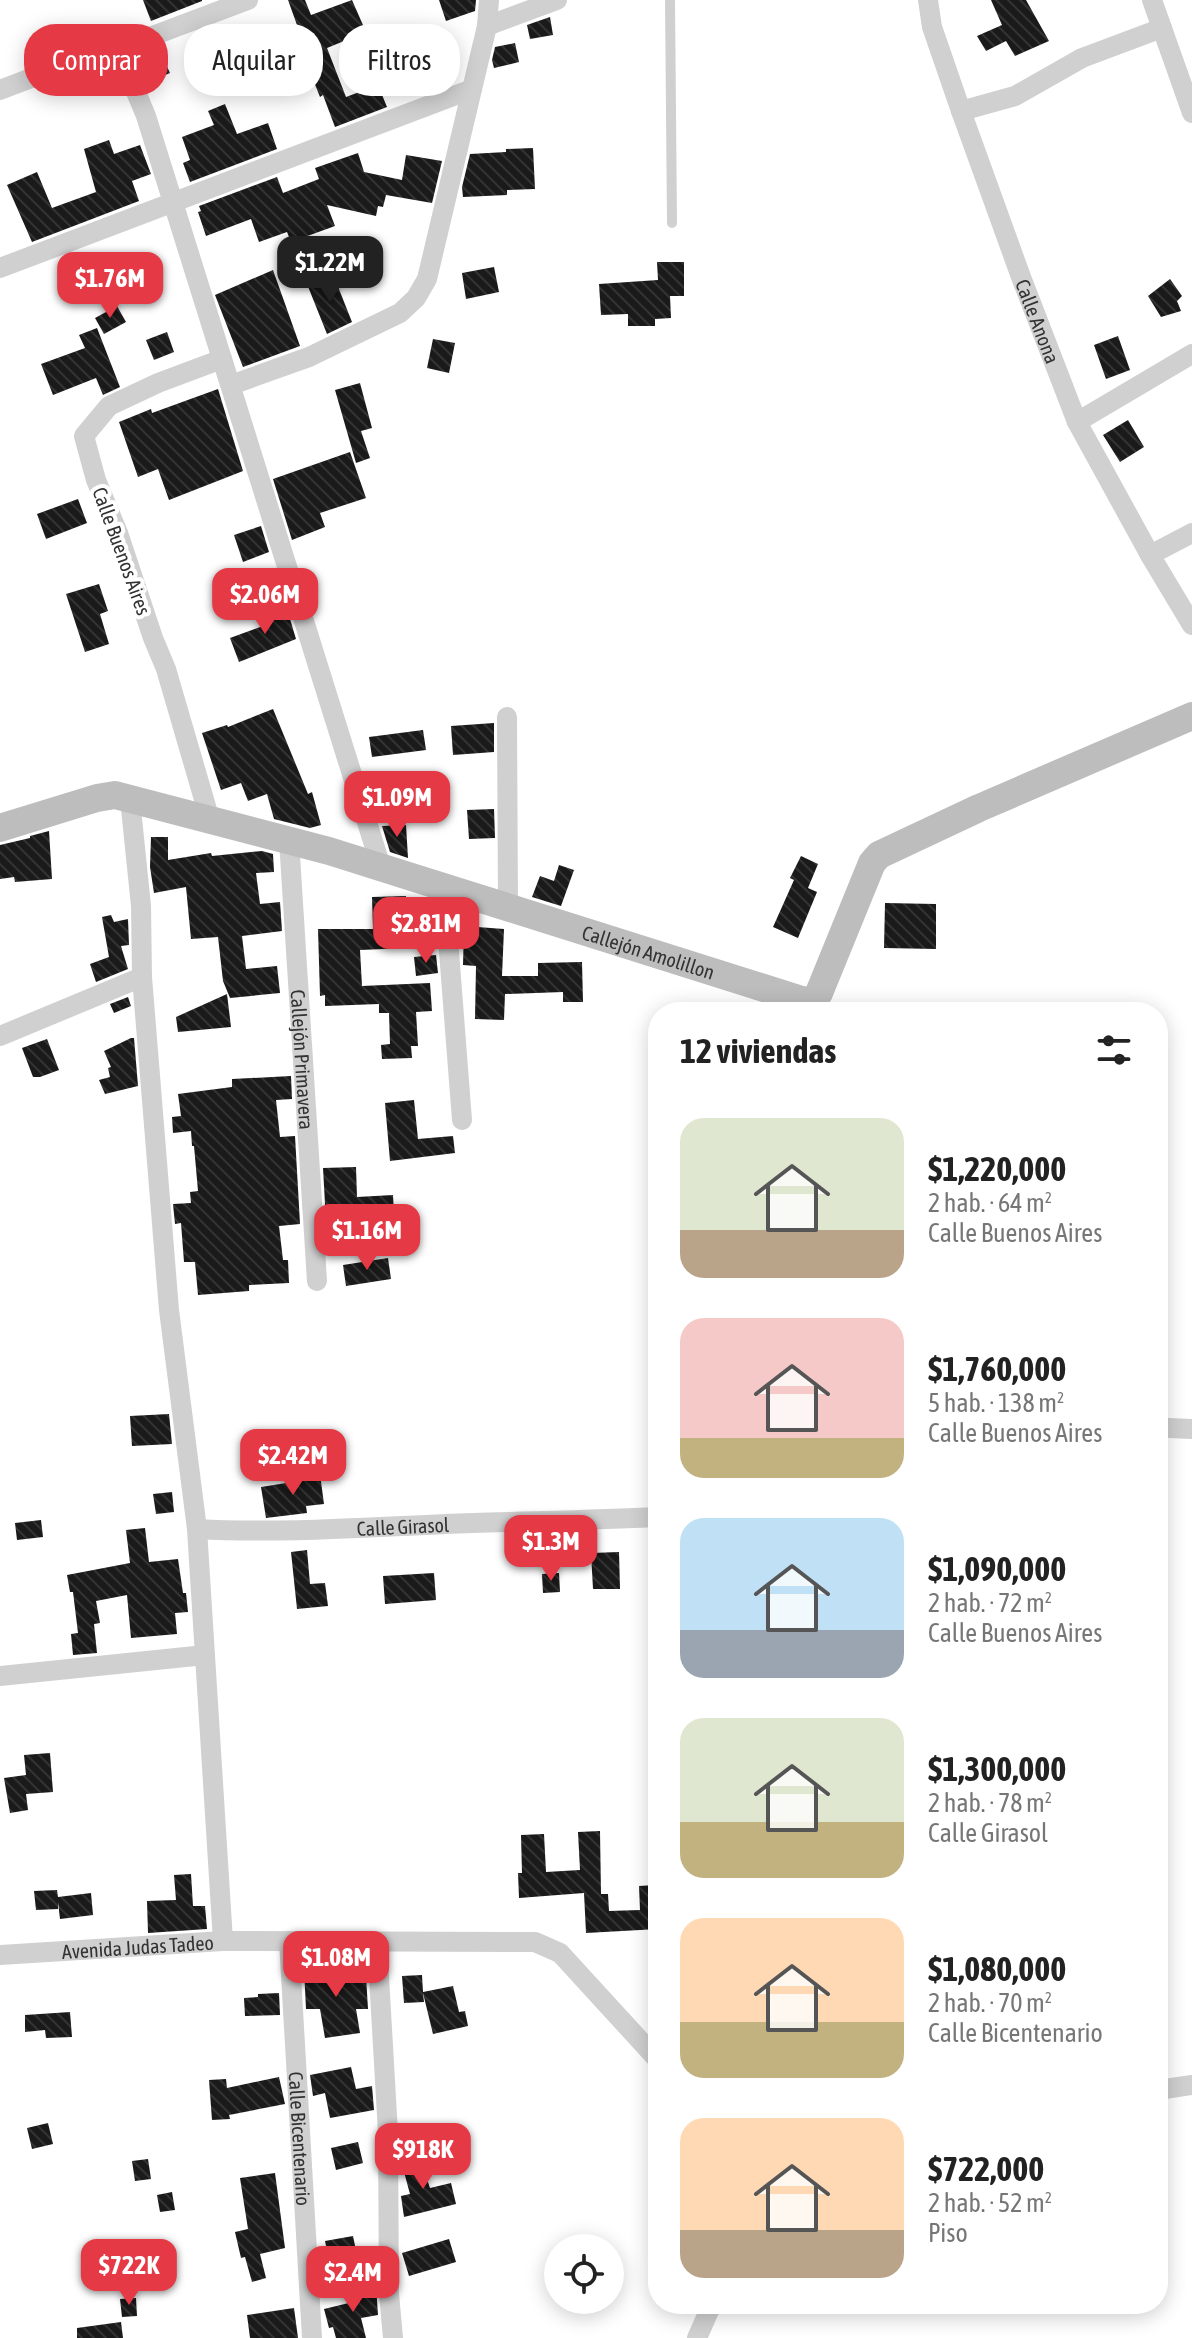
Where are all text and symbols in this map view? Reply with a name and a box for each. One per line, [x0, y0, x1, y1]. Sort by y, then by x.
chip: Comprar [24, 24, 168, 96]
chip: Alquilar [184, 24, 323, 96]
chip: Filtros [339, 24, 460, 96]
pin: $1.22M [265, 236, 395, 304]
text: $1.22M [295, 247, 365, 277]
pin: $1.76M [45, 252, 175, 320]
text: $1.76M [75, 263, 145, 293]
street label: Calle Anona [1011, 276, 1065, 367]
street label: Calle Buenos Aires [88, 484, 156, 618]
pin: $2.06M [200, 568, 330, 636]
text: $2.06M [230, 579, 300, 609]
pin: $1.09M [332, 771, 462, 839]
text: $1.09M [362, 782, 432, 812]
pin: $2.81M [361, 897, 491, 965]
text: $2.81M [391, 908, 461, 938]
street label: Callejón Amolillon [580, 920, 717, 983]
street label: Callejón Primavera [287, 989, 319, 1130]
icon: filters [1092, 1028, 1136, 1072]
text: 12 viviendas [680, 1031, 836, 1070]
text: $1,220,000 [928, 1149, 1066, 1188]
icon: home [744, 1150, 840, 1246]
text: 2 hab. · 64 m² [928, 1188, 1052, 1218]
pin: $1.16M [302, 1204, 432, 1272]
text: $1.16M [332, 1215, 402, 1245]
text: Calle Buenos Aires [928, 1218, 1102, 1248]
text: $1,760,000 [928, 1349, 1066, 1388]
icon: home [744, 1350, 840, 1446]
text: 5 hab. · 138 m² [928, 1388, 1064, 1418]
text: Calle Buenos Aires [928, 1418, 1102, 1448]
pin: $2.42M [228, 1429, 358, 1497]
text: $2.42M [258, 1440, 328, 1470]
street label: Calle Girasol [356, 1512, 450, 1540]
pin: $1.3M [495, 1515, 607, 1583]
text: $1.3M [522, 1526, 580, 1556]
text: $1,090,000 [928, 1549, 1066, 1588]
icon: home [744, 1550, 840, 1646]
text: 2 hab. · 72 m² [928, 1588, 1052, 1618]
text: Calle Buenos Aires [928, 1618, 1102, 1648]
text: $1,300,000 [928, 1749, 1066, 1788]
icon: home [744, 1750, 840, 1846]
text: 2 hab. · 78 m² [928, 1788, 1052, 1818]
text: Calle Girasol [928, 1818, 1048, 1848]
street label: Avenida Judas Tadeo [61, 1930, 214, 1963]
pin: $1.08M [271, 1931, 401, 1999]
text: $1.08M [301, 1942, 371, 1972]
text: $1,080,000 [928, 1949, 1066, 1988]
icon: home [744, 1950, 840, 2046]
text: 2 hab. · 70 m² [928, 1988, 1052, 2018]
text: Calle Bicentenario [928, 2018, 1103, 2048]
street label: Calle Bicentenario [285, 2071, 316, 2206]
pin: $918K [367, 2123, 479, 2191]
text: $918K [393, 2134, 453, 2164]
text: $722,000 [928, 2149, 1044, 2188]
icon: home [744, 2150, 840, 2246]
text: 2 hab. · 52 m² [928, 2188, 1052, 2218]
text: Piso [928, 2218, 968, 2248]
map controls [544, 2234, 624, 2314]
button: locate [544, 2234, 624, 2314]
pin: $722K [73, 2239, 185, 2307]
pin: $2.4M [297, 2246, 409, 2314]
text: $722K [99, 2250, 159, 2280]
text: $2.4M [324, 2257, 382, 2287]

